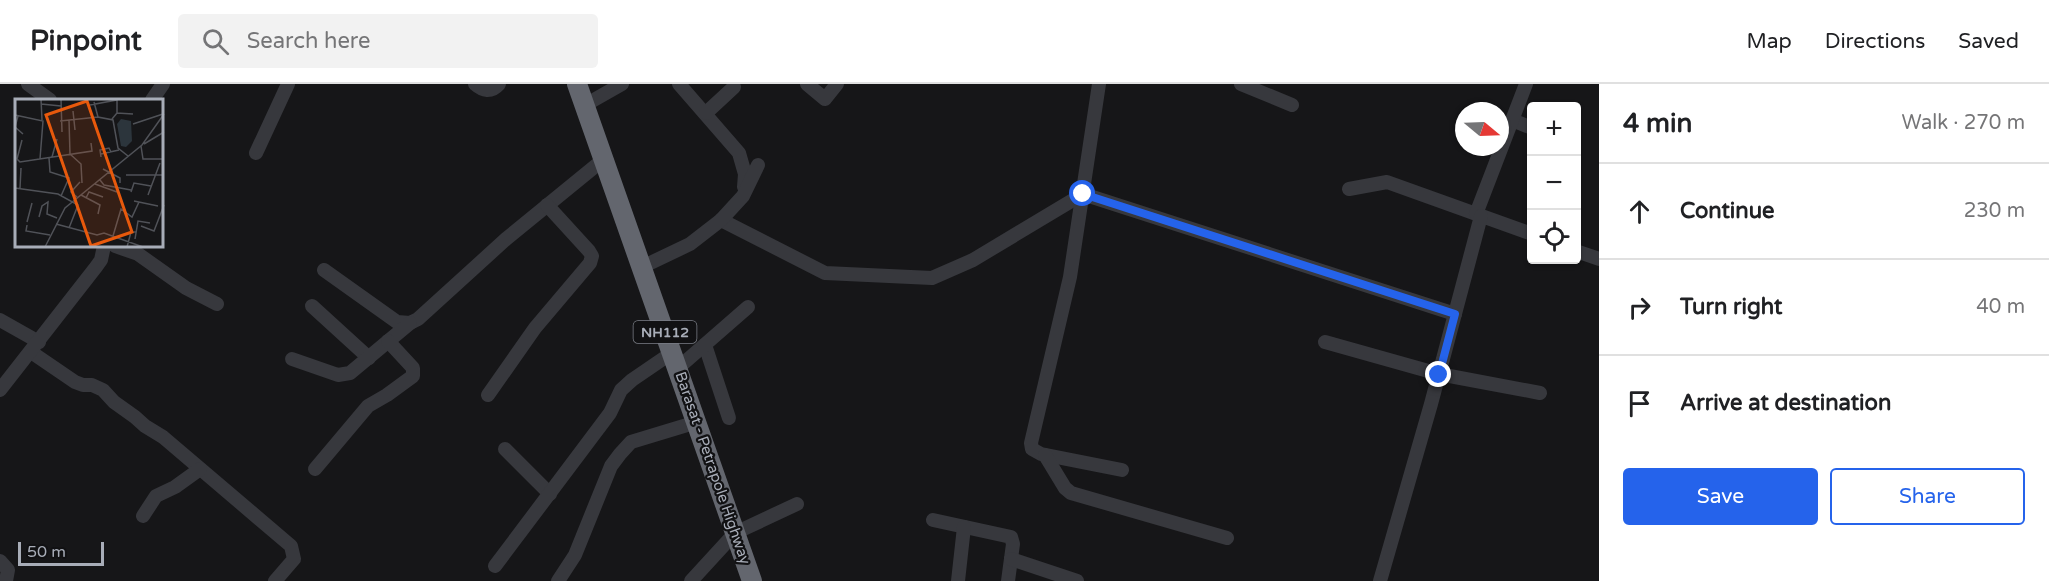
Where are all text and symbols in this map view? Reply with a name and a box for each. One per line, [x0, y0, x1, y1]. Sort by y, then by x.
search box [178, 14, 598, 68]
text: Pinpoint [30, 24, 142, 58]
icon: search [199, 25, 232, 58]
text: Search here [247, 28, 370, 54]
text: Map [1746, 29, 1792, 54]
text: Directions [1825, 29, 1925, 54]
text: Saved [1958, 29, 2019, 54]
inset map [15, 99, 164, 248]
north arrow [1455, 102, 1509, 156]
map controls [1527, 102, 1581, 264]
button: + [1527, 102, 1581, 156]
text: 4 min [1623, 108, 1692, 139]
text: Walk · 270 m [1902, 111, 2025, 135]
button: − [1527, 156, 1581, 210]
route start [1069, 180, 1095, 206]
icon: ahead [1623, 195, 1656, 228]
text: Continue [1680, 198, 1775, 224]
text: 230 m [1964, 199, 2025, 223]
button: locate [1527, 210, 1581, 264]
icon: right [1623, 291, 1656, 324]
text: Turn right [1680, 294, 1782, 320]
text: 40 m [1976, 295, 2025, 319]
road number: NH112 [634, 321, 696, 343]
route end [1425, 361, 1451, 387]
street label: Barasat - Petrapole Highway [672, 369, 754, 567]
icon: arrive [1623, 387, 1656, 420]
text: Arrive at destination [1680, 390, 1891, 416]
button: Save [1623, 468, 1818, 525]
button: Share [1830, 468, 2025, 525]
scale bar [18, 539, 104, 566]
text: 50 m [27, 542, 66, 562]

